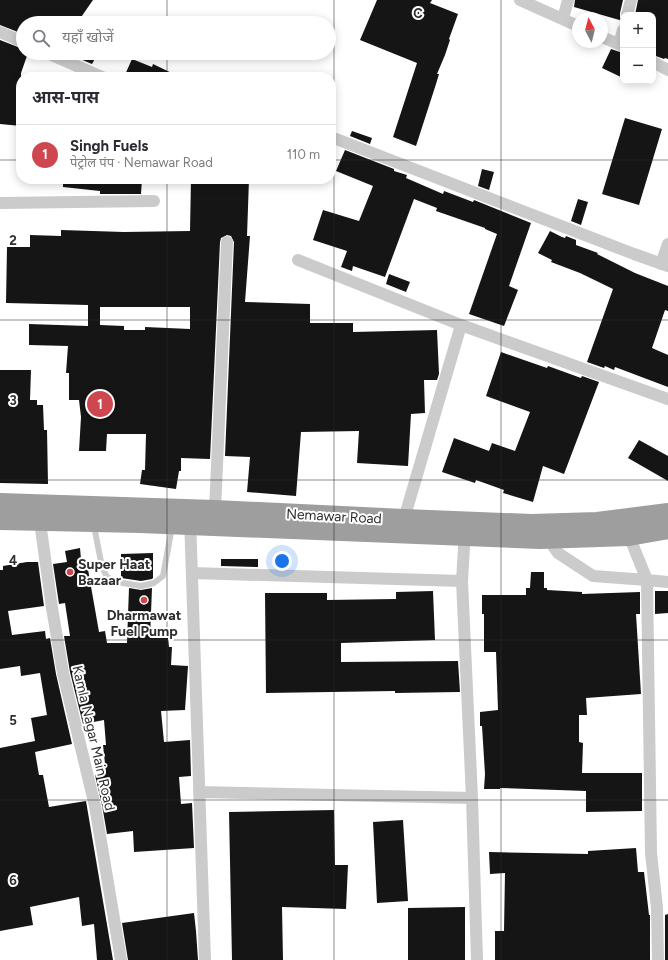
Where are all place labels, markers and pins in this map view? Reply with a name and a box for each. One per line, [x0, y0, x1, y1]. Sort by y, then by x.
pin: 1 [87, 389, 113, 419]
place label: Super Haat Bazaar [78, 556, 151, 589]
marker: Super Haat Bazaar [65, 567, 75, 577]
marker: Dharmawat Fuel Pump [139, 595, 149, 605]
place label: Dharmawat Fuel Pump [107, 607, 182, 640]

